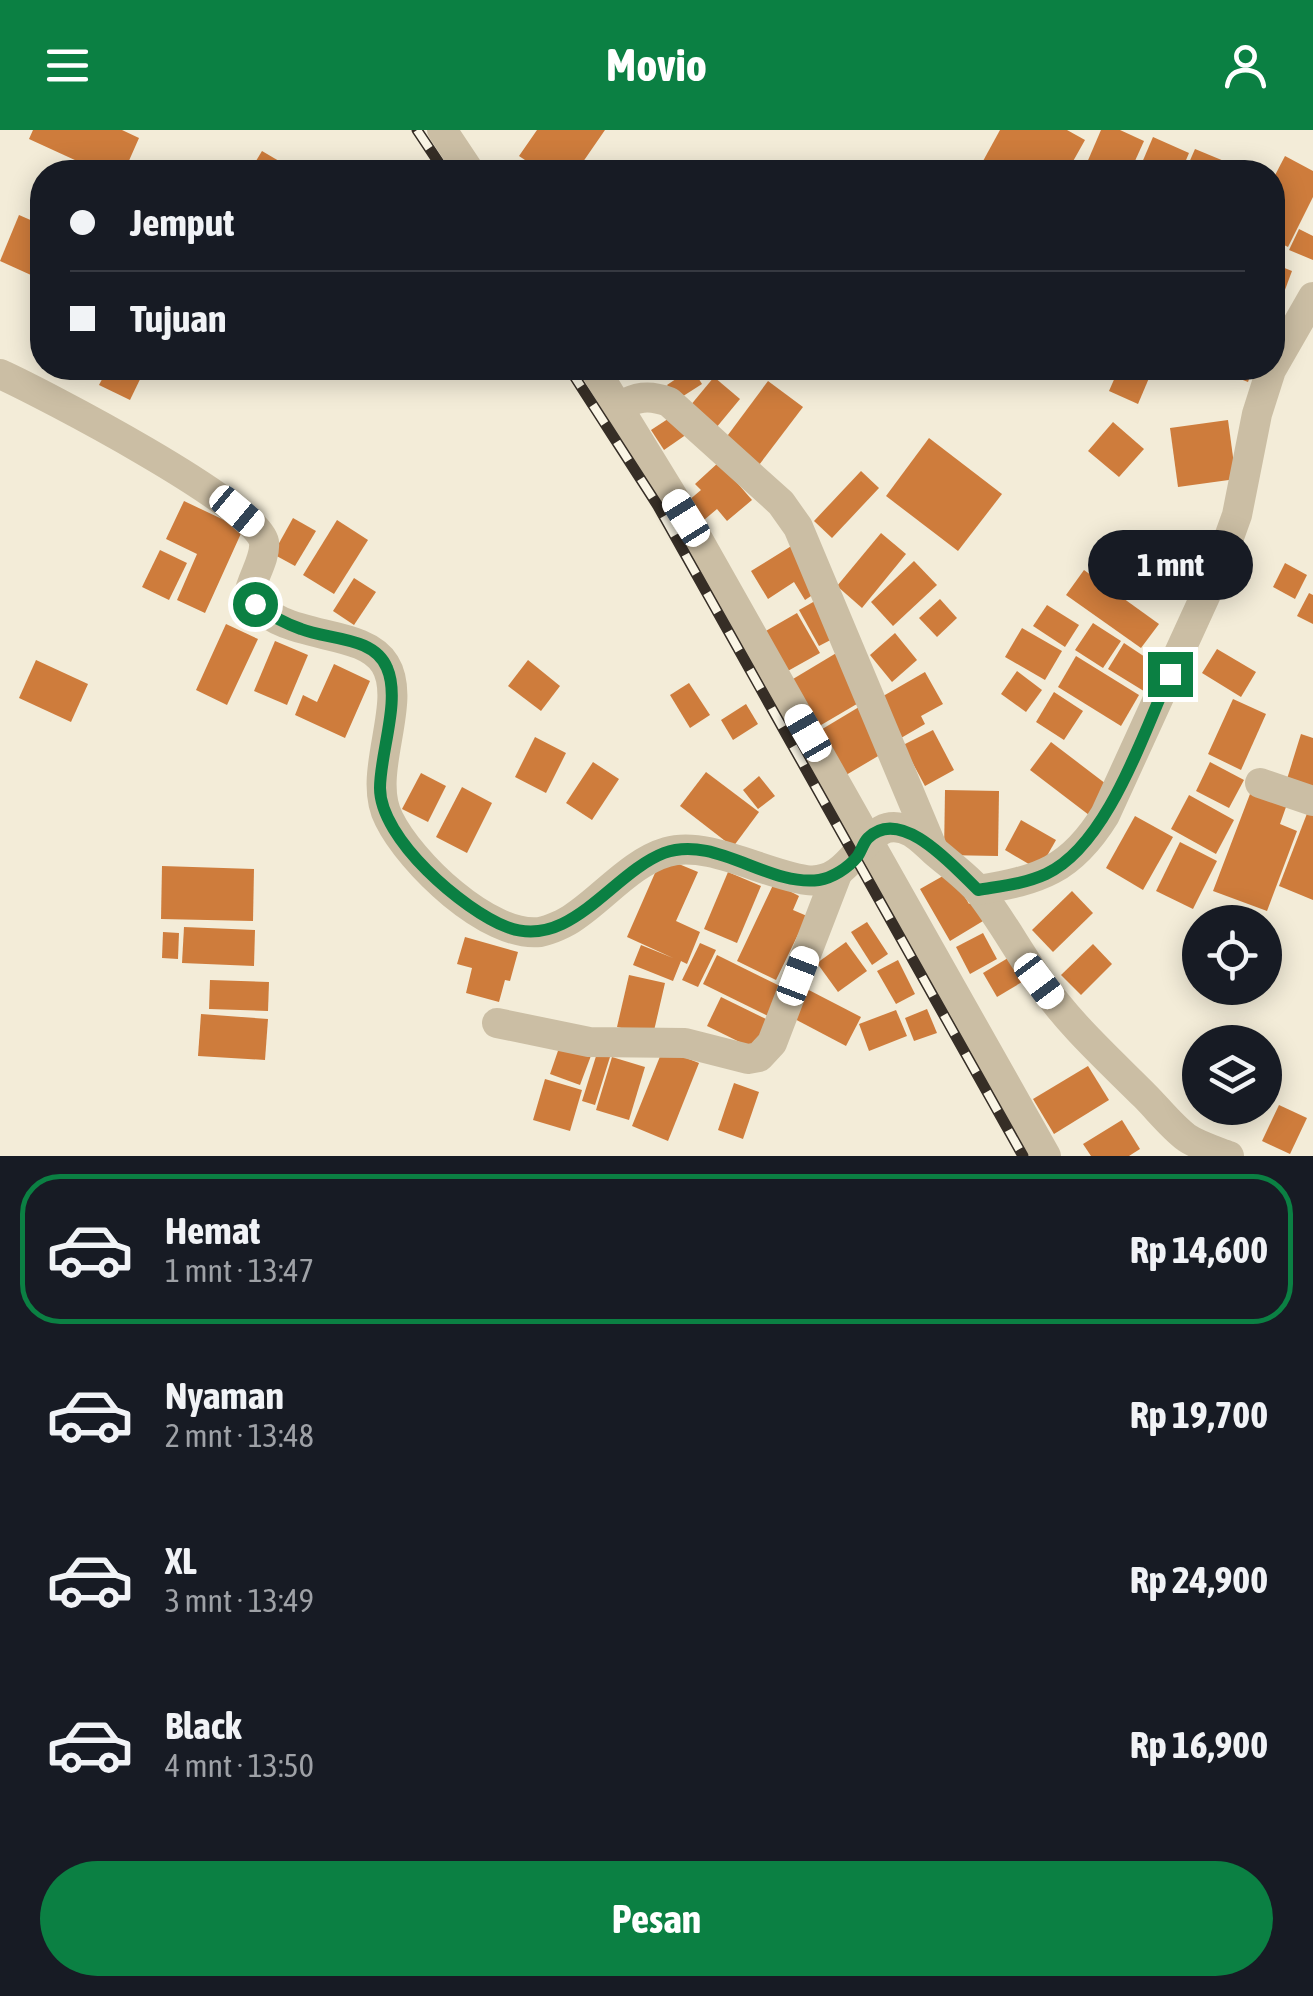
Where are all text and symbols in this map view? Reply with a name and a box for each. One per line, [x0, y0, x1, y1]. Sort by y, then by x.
icon: menu [40, 38, 95, 93]
icon: person [1218, 38, 1273, 93]
text: Movio [606, 39, 707, 91]
text: Jemput [130, 201, 234, 244]
text: Tujuan [130, 297, 226, 340]
car [204, 480, 270, 542]
car [657, 485, 715, 551]
callout: 1 mnt [1088, 529, 1252, 599]
text: 1 mnt [1137, 546, 1204, 583]
route start [233, 582, 278, 627]
route end [1148, 652, 1193, 697]
car [780, 700, 836, 766]
map controls [1182, 905, 1282, 1125]
button: locate [1182, 905, 1282, 1005]
car [773, 943, 823, 1009]
car [1009, 948, 1069, 1014]
button: layers [1182, 1025, 1282, 1125]
icon: car [45, 1204, 135, 1294]
text: Hemat [165, 1209, 260, 1252]
text: Rp 14,600 [1130, 1228, 1268, 1271]
text: 1 mnt · 13:47 [165, 1252, 314, 1289]
icon: car [45, 1369, 135, 1459]
text: Nyaman [165, 1374, 284, 1417]
text: Rp 19,700 [1130, 1393, 1268, 1436]
text: 2 mnt · 13:48 [165, 1417, 314, 1454]
icon: car [45, 1534, 135, 1624]
text: XL [165, 1539, 197, 1582]
text: Rp 24,900 [1130, 1558, 1268, 1601]
text: 3 mnt · 13:49 [165, 1582, 314, 1619]
icon: car [45, 1699, 135, 1789]
text: Black [165, 1704, 242, 1747]
text: Rp 16,900 [1130, 1723, 1268, 1766]
text: 4 mnt · 13:50 [165, 1747, 314, 1784]
button: Pesan [40, 1861, 1273, 1976]

